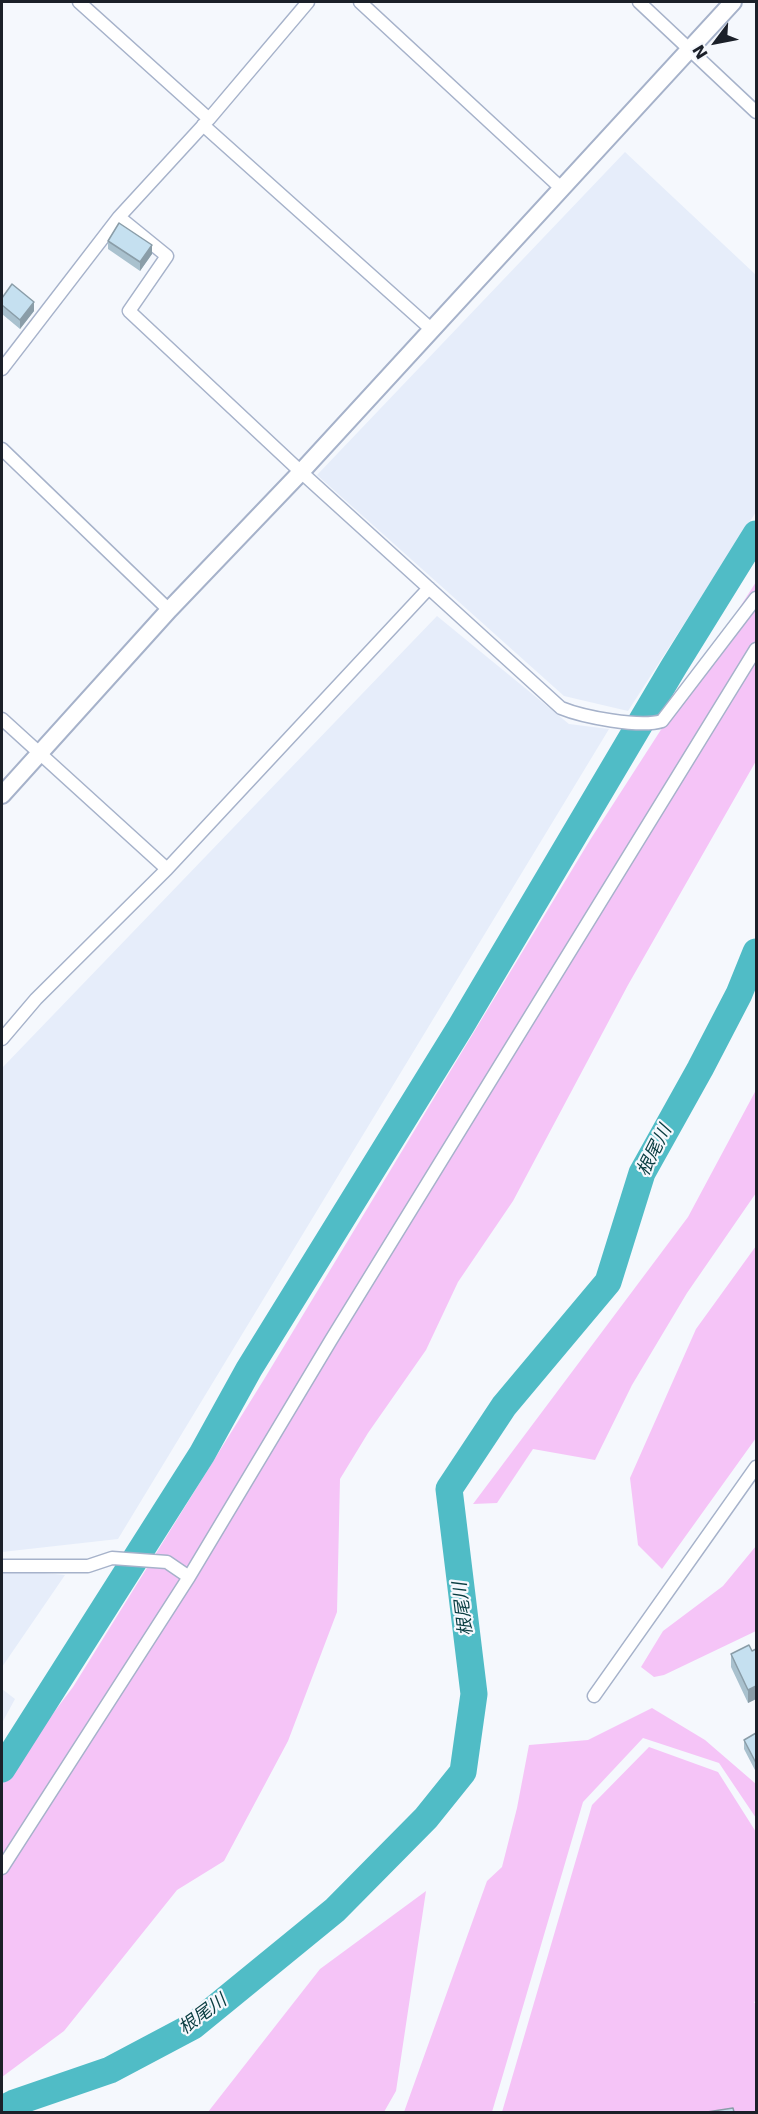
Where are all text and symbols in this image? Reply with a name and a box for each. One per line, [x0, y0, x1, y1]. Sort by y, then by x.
north arrow [686, 12, 746, 72]
text: N [689, 41, 712, 63]
water label: 根尾川 [633, 1122, 677, 1180]
water label: 根尾川 [450, 1581, 478, 1637]
water label: 根尾川 [175, 1990, 231, 2040]

